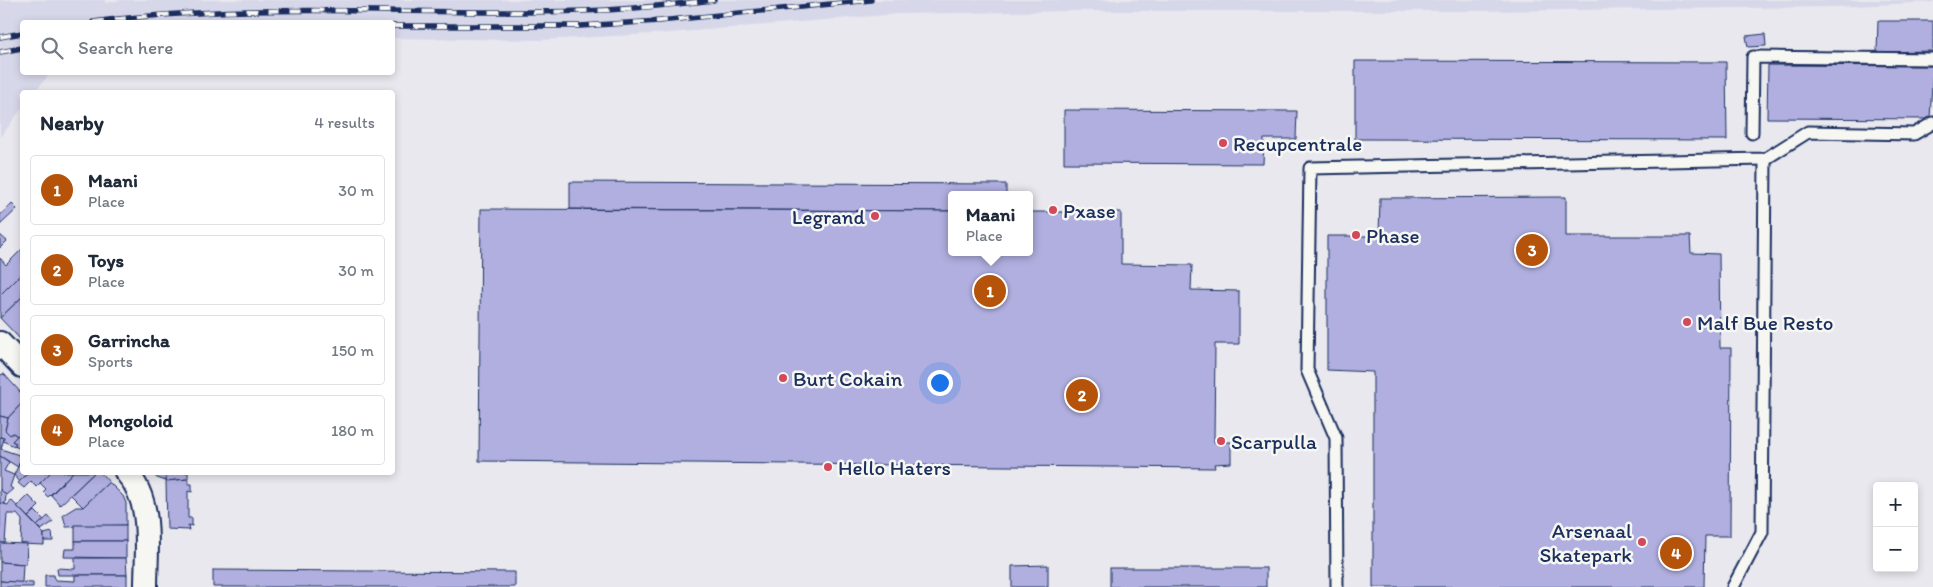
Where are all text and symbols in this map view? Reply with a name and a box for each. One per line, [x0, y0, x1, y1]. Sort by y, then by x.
search box [20, 20, 395, 75]
icon: search [38, 34, 66, 62]
text: Search here [78, 36, 173, 59]
text: Nearby [40, 110, 104, 135]
text: 4 results [314, 113, 375, 132]
place label: Recupcentrale [1233, 131, 1362, 156]
marker: Recupcentrale [1217, 137, 1229, 149]
text: Maani [88, 169, 138, 192]
text: 1 [53, 181, 61, 200]
text: 30 m [338, 181, 374, 200]
popup [948, 191, 1033, 256]
text: Place [88, 192, 125, 211]
place label: Pxase [1063, 198, 1116, 223]
text: Maani [966, 203, 1015, 226]
place label: Legrand [792, 204, 865, 229]
marker: Pxase [1047, 204, 1059, 216]
marker: Legrand [869, 210, 881, 222]
place label: Phase [1366, 223, 1420, 248]
text: Place [966, 226, 1003, 245]
marker: Phase [1350, 229, 1362, 241]
pin: 3 [1516, 231, 1548, 269]
text: Toys [88, 249, 124, 272]
text: 2 [53, 261, 61, 280]
text: 30 m [338, 261, 374, 280]
text: Place [88, 272, 125, 291]
pin: 1 [974, 272, 1006, 310]
place label: Malf Bue Resto [1697, 310, 1833, 335]
marker: Malf Bue Resto [1681, 316, 1693, 328]
text: Garrincha [88, 329, 170, 352]
text: 3 [53, 341, 61, 360]
text: 150 m [331, 341, 374, 360]
text: Sports [88, 352, 133, 371]
place label: Burt Cokain [793, 366, 902, 391]
your location [927, 370, 953, 396]
marker: Burt Cokain [777, 372, 789, 384]
pin: 2 [1066, 376, 1098, 414]
text: Mongoloid [88, 409, 173, 432]
text: 4 [52, 421, 62, 440]
text: 180 m [331, 421, 374, 440]
place label: Scarpulla [1231, 429, 1317, 454]
text: Place [88, 432, 125, 451]
marker: Scarpulla [1215, 435, 1227, 447]
place label: Hello Haters [838, 455, 951, 480]
marker: Hello Haters [822, 461, 834, 473]
map controls [1873, 482, 1918, 572]
button: + [1873, 482, 1918, 527]
place label: Arsenaal Skatepark [1540, 518, 1632, 567]
button: − [1873, 527, 1918, 572]
pin: 4 [1660, 534, 1692, 572]
marker: Arsenaal Skatepark [1636, 536, 1648, 548]

